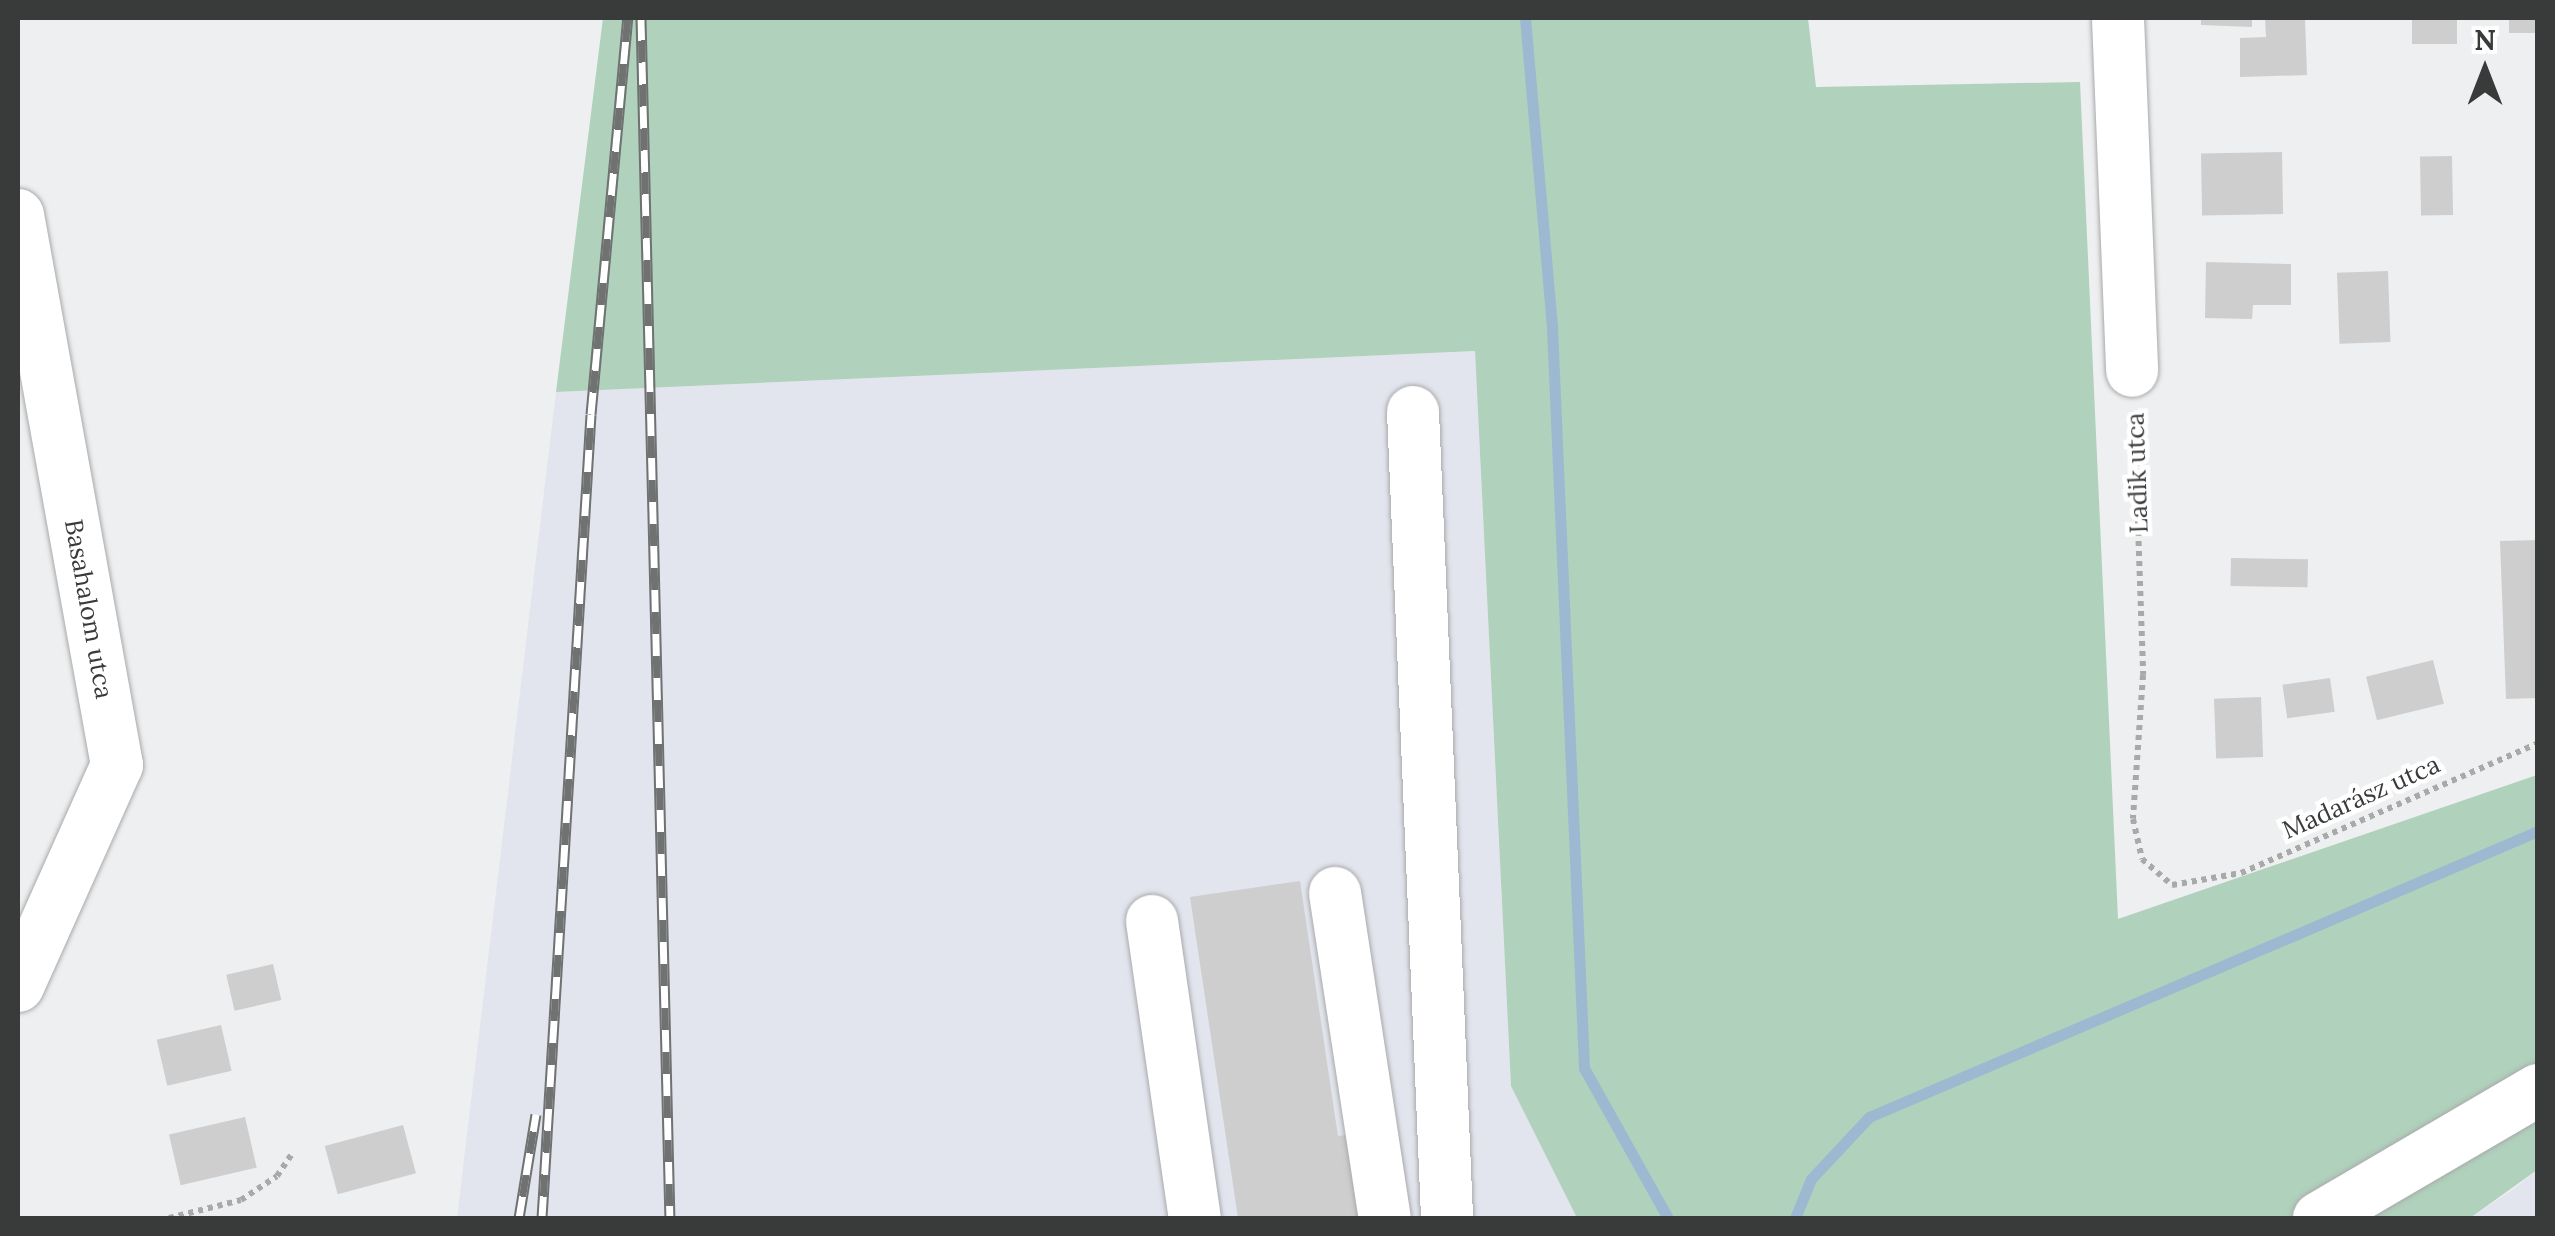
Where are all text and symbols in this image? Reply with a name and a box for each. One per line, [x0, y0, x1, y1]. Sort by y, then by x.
north arrow [2435, 20, 2535, 120]
text: N [2474, 22, 2496, 58]
street label: Ladik utca [2120, 412, 2154, 534]
street label: Basahalom utca [58, 517, 120, 701]
street label: Madarász utca [2278, 749, 2444, 845]

